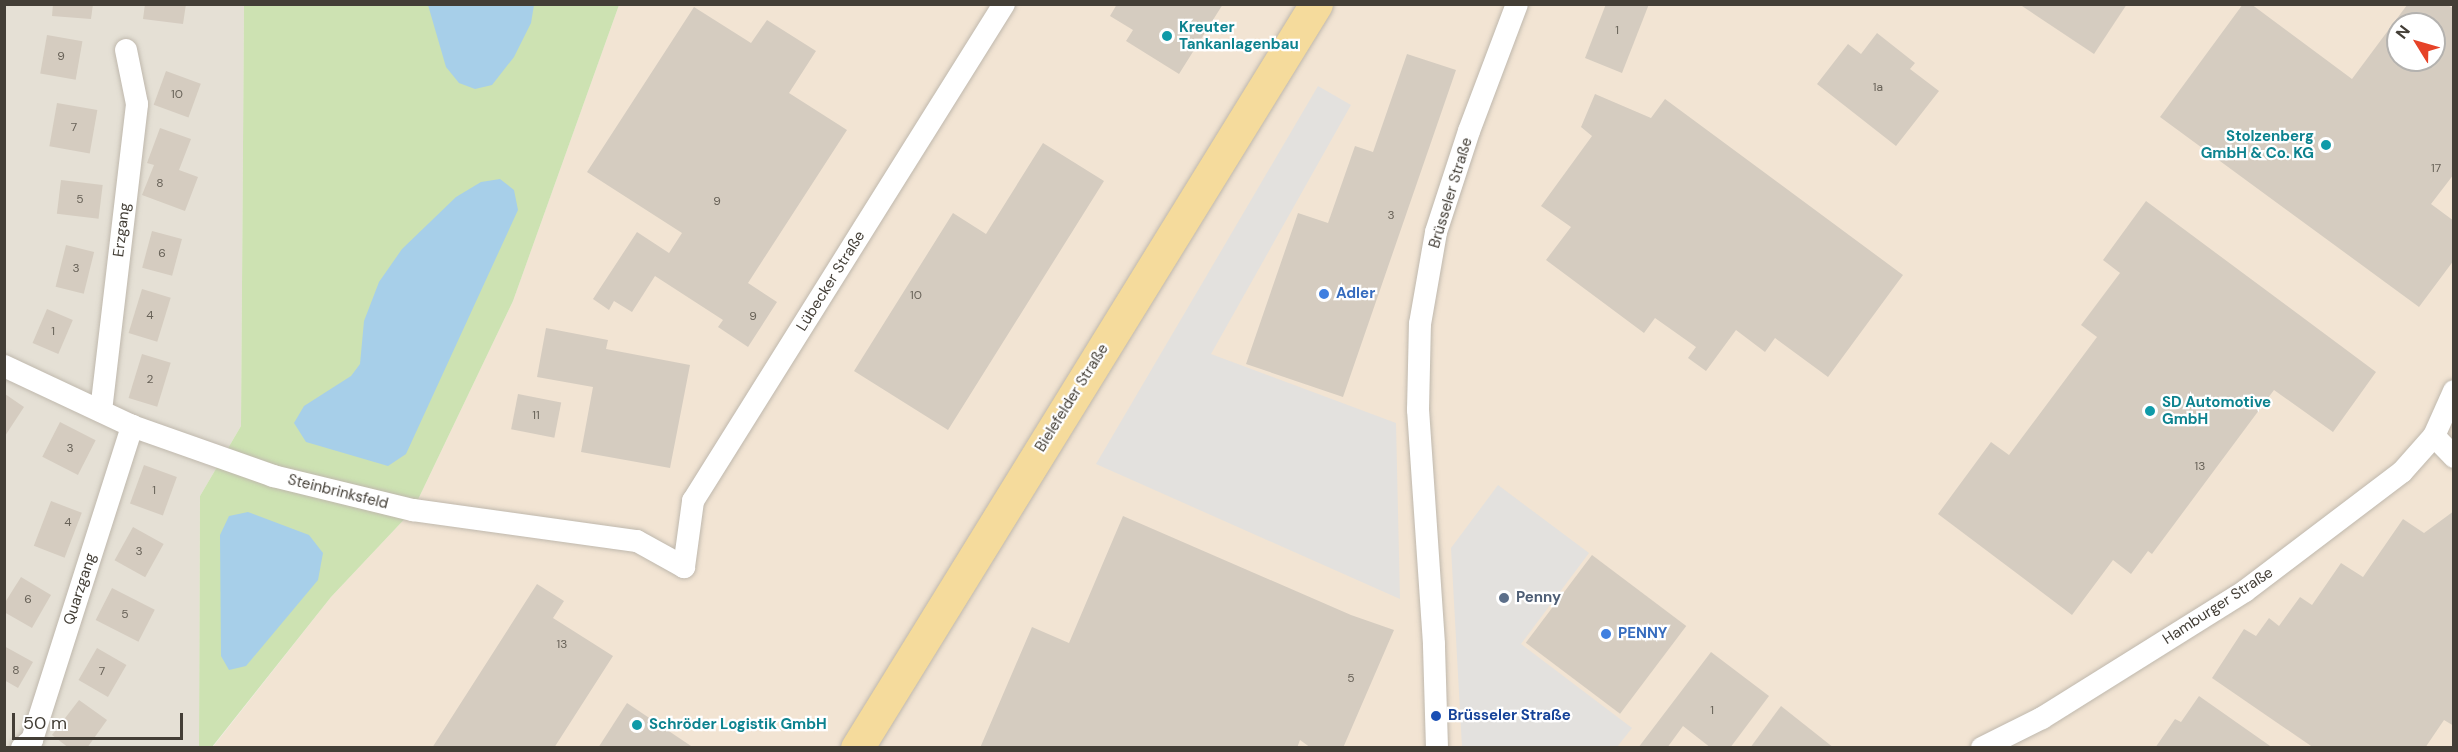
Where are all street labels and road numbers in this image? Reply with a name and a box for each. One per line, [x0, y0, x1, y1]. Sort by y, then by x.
street label: Brüsseler Straße [1426, 136, 1476, 250]
street label: Erzgang [110, 202, 134, 258]
street label: Lübecker Straße [793, 228, 869, 334]
street label: Bielefelder Straße [1032, 341, 1112, 455]
street label: Steinbrinksfeld [286, 471, 390, 513]
street label: Quarzgang [60, 551, 100, 627]
street label: Hamburger Straße [2160, 564, 2276, 648]

